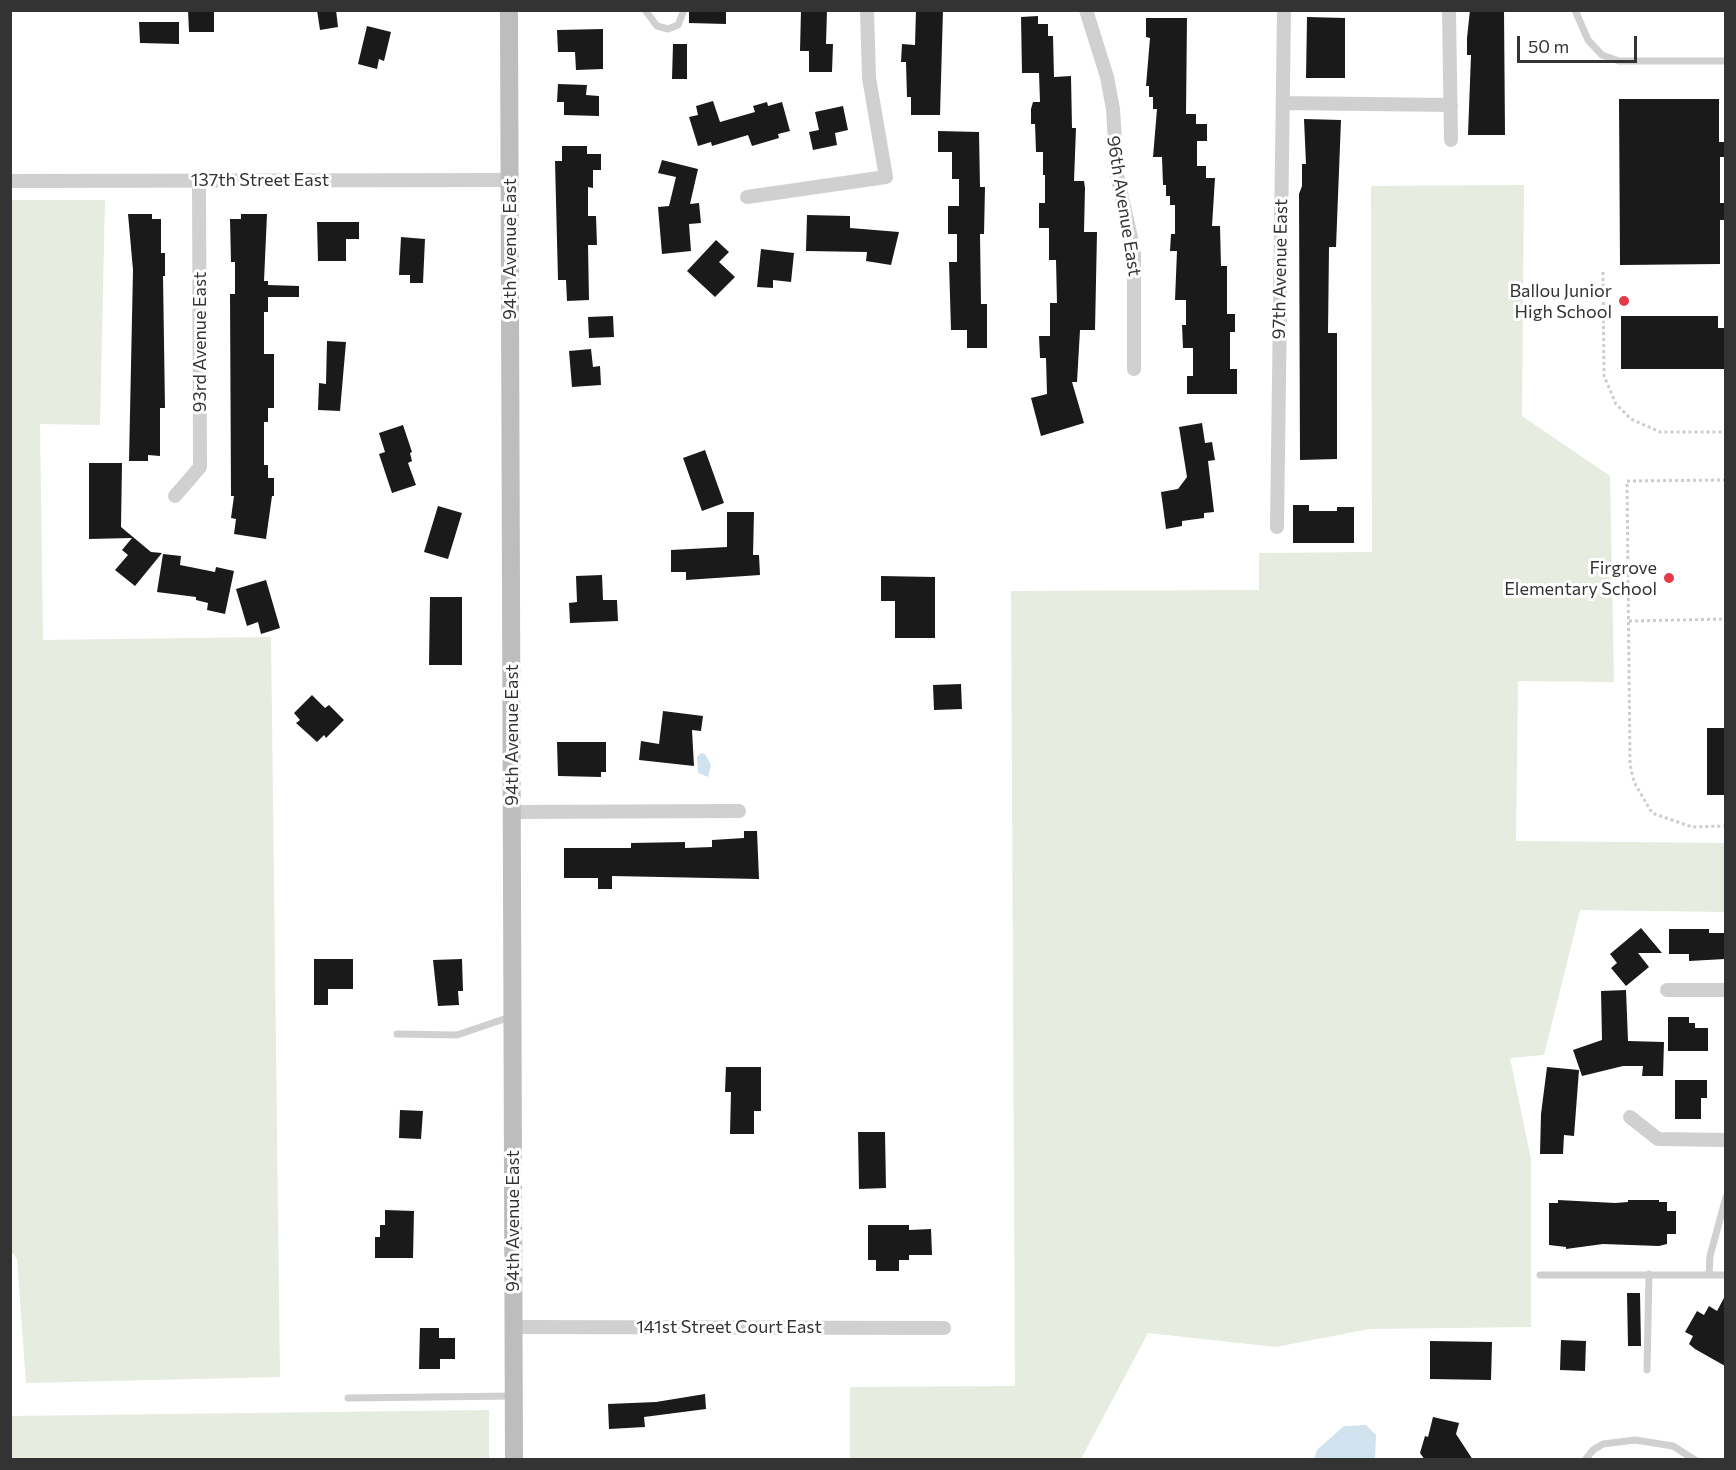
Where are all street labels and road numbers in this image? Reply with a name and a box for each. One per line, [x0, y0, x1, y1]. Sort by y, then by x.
street label: 96th Avenue East [1102, 134, 1146, 278]
street label: 137th Street East [191, 169, 329, 191]
street label: 94th Avenue East [499, 178, 521, 320]
street label: 97th Avenue East [1268, 199, 1292, 339]
street label: 93rd Avenue East [189, 272, 211, 412]
street label: 94th Avenue East [501, 664, 523, 806]
street label: 94th Avenue East [502, 1150, 524, 1292]
street label: 141st Street Court East [636, 1316, 822, 1338]

